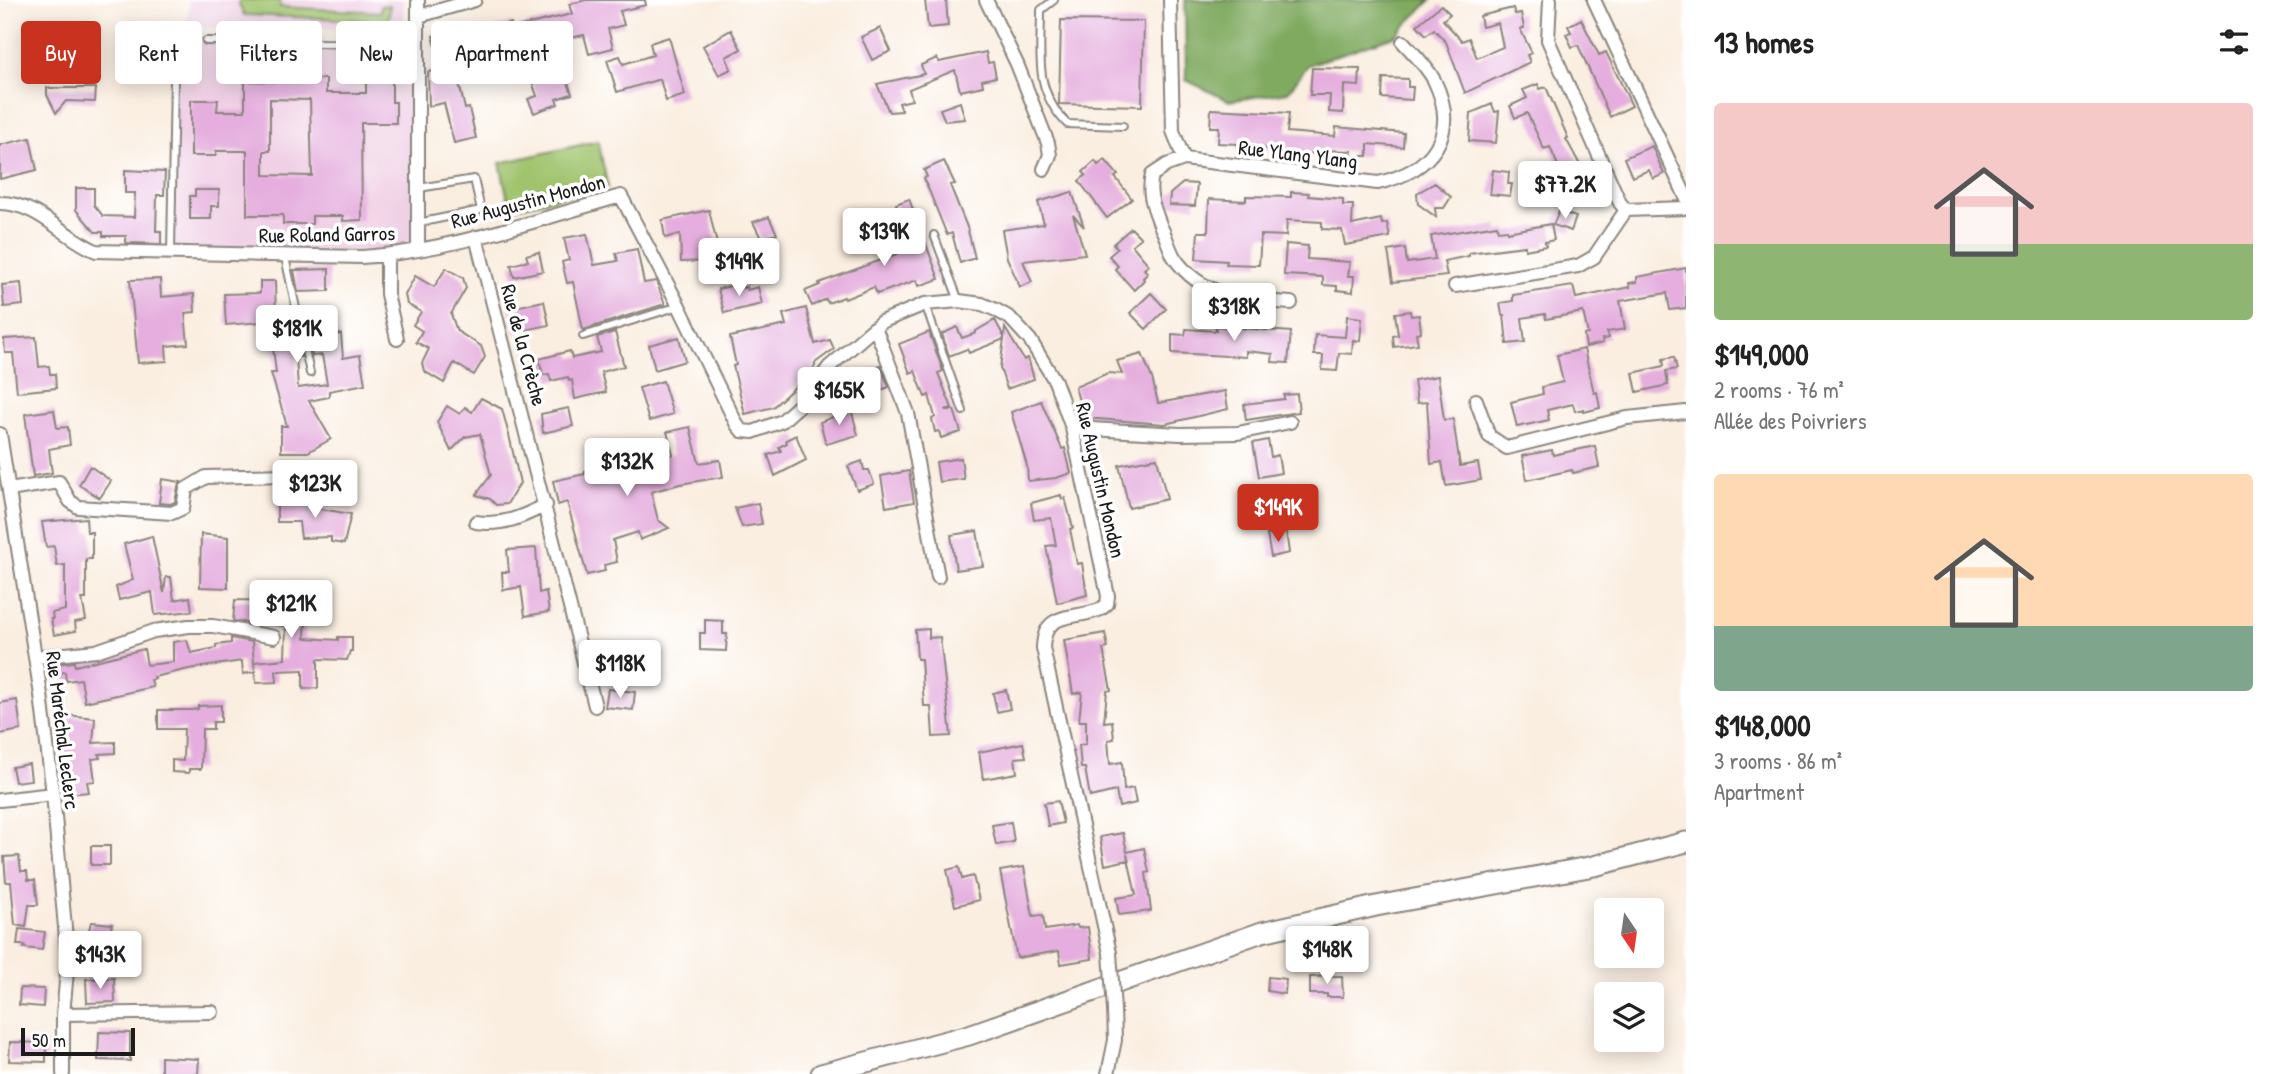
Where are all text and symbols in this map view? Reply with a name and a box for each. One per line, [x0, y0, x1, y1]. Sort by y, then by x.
chip: Buy [21, 21, 101, 84]
chip: Rent [115, 21, 202, 84]
chip: Filters [216, 21, 322, 84]
chip: New [336, 21, 417, 84]
chip: Apartment [431, 21, 573, 84]
text: 13 homes [1714, 22, 1814, 62]
icon: filters [2215, 23, 2253, 61]
street label: Rue Ylang Ylang [1237, 132, 1359, 176]
icon: home [1921, 149, 2047, 275]
pin: $77.2K [1508, 162, 1622, 221]
street label: Rue Augustin Mondon [448, 166, 608, 236]
text: $77.2K [1534, 168, 1596, 199]
pin: $139K [835, 208, 933, 268]
text: $139K [859, 215, 909, 246]
street label: Rue Roland Garros [259, 218, 395, 250]
pin: $149K [690, 238, 788, 298]
text: $149K [714, 245, 764, 276]
street label: Rue de la Crèche [494, 281, 554, 409]
pin: $318K [1185, 284, 1283, 343]
text: $318K [1208, 290, 1260, 321]
pin: $181K [248, 306, 346, 365]
text: $181K [272, 312, 322, 343]
text: $149,000 [1714, 334, 1809, 374]
pin: $165K [790, 368, 888, 427]
text: $165K [814, 374, 864, 405]
text: 2 rooms · 76 m² [1714, 374, 1844, 405]
street label: Rue Augustin Mondon [1069, 400, 1133, 560]
text: Allée des Poivriers [1714, 405, 1867, 436]
pin: $132K [578, 438, 676, 498]
text: $132K [600, 445, 654, 476]
pin: $123K [266, 461, 364, 520]
text: $123K [288, 467, 342, 498]
pin: $149K [1229, 484, 1327, 544]
text: $149K [1253, 491, 1303, 522]
icon: home [1921, 520, 2047, 646]
pin: $121K [242, 580, 340, 640]
text: $121K [265, 587, 317, 618]
pin: $118K [571, 640, 669, 700]
text: $118K [595, 647, 645, 678]
street label: Rue Maréchal Leclerc [39, 650, 87, 811]
text: $148,000 [1714, 705, 1811, 745]
text: 3 rooms · 86 m² [1714, 745, 1842, 776]
text: Apartment [1714, 776, 1804, 807]
north arrow [1594, 898, 1664, 968]
map controls [1594, 898, 1664, 1052]
pin: $148K [1278, 926, 1376, 986]
pin: $143K [51, 932, 149, 991]
text: $148K [1302, 933, 1352, 964]
text: $143K [75, 938, 125, 969]
button: layers [1594, 982, 1664, 1052]
scale bar [21, 1025, 135, 1057]
text: 50 m [32, 1027, 66, 1053]

